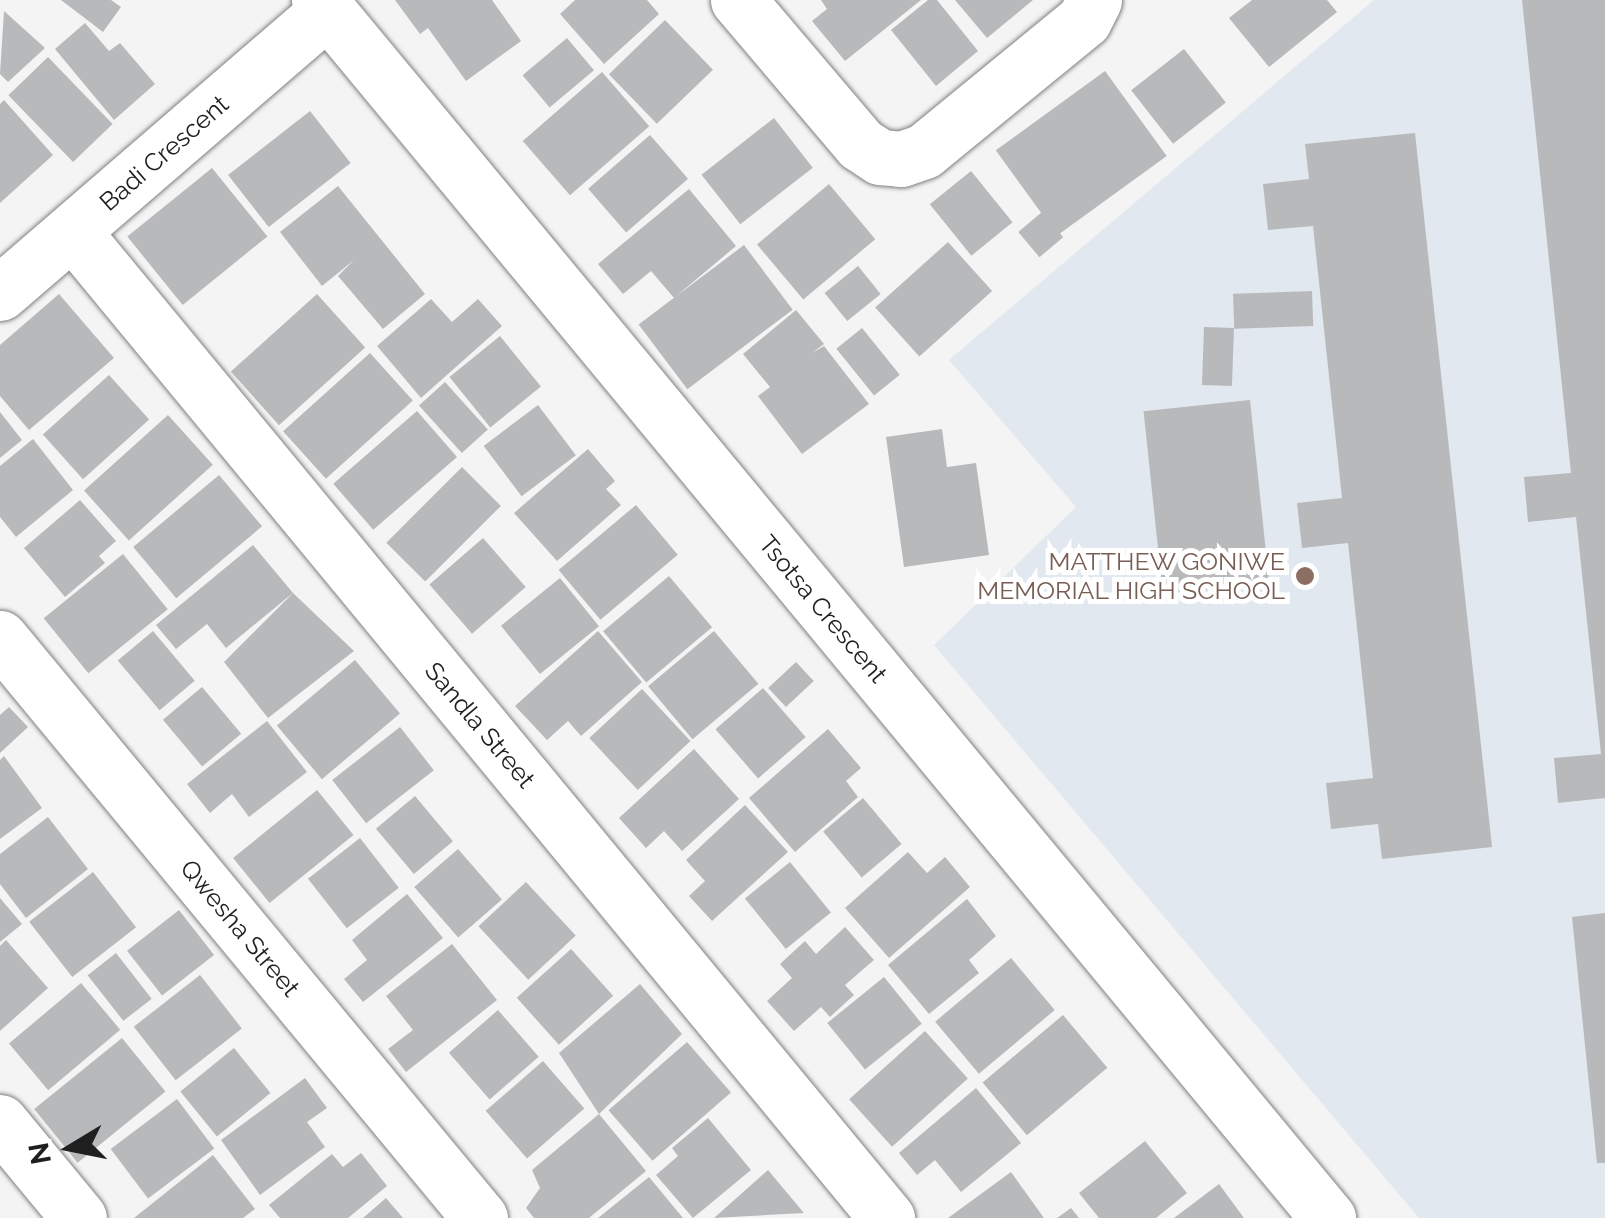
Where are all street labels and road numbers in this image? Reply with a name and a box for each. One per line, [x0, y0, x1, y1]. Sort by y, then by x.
street label: Badi Crescent [93, 89, 235, 217]
street label: Tsotsa Crescent [753, 529, 893, 689]
street label: Sandla Street [419, 656, 541, 794]
street label: Qwesha Street [174, 854, 306, 1002]

